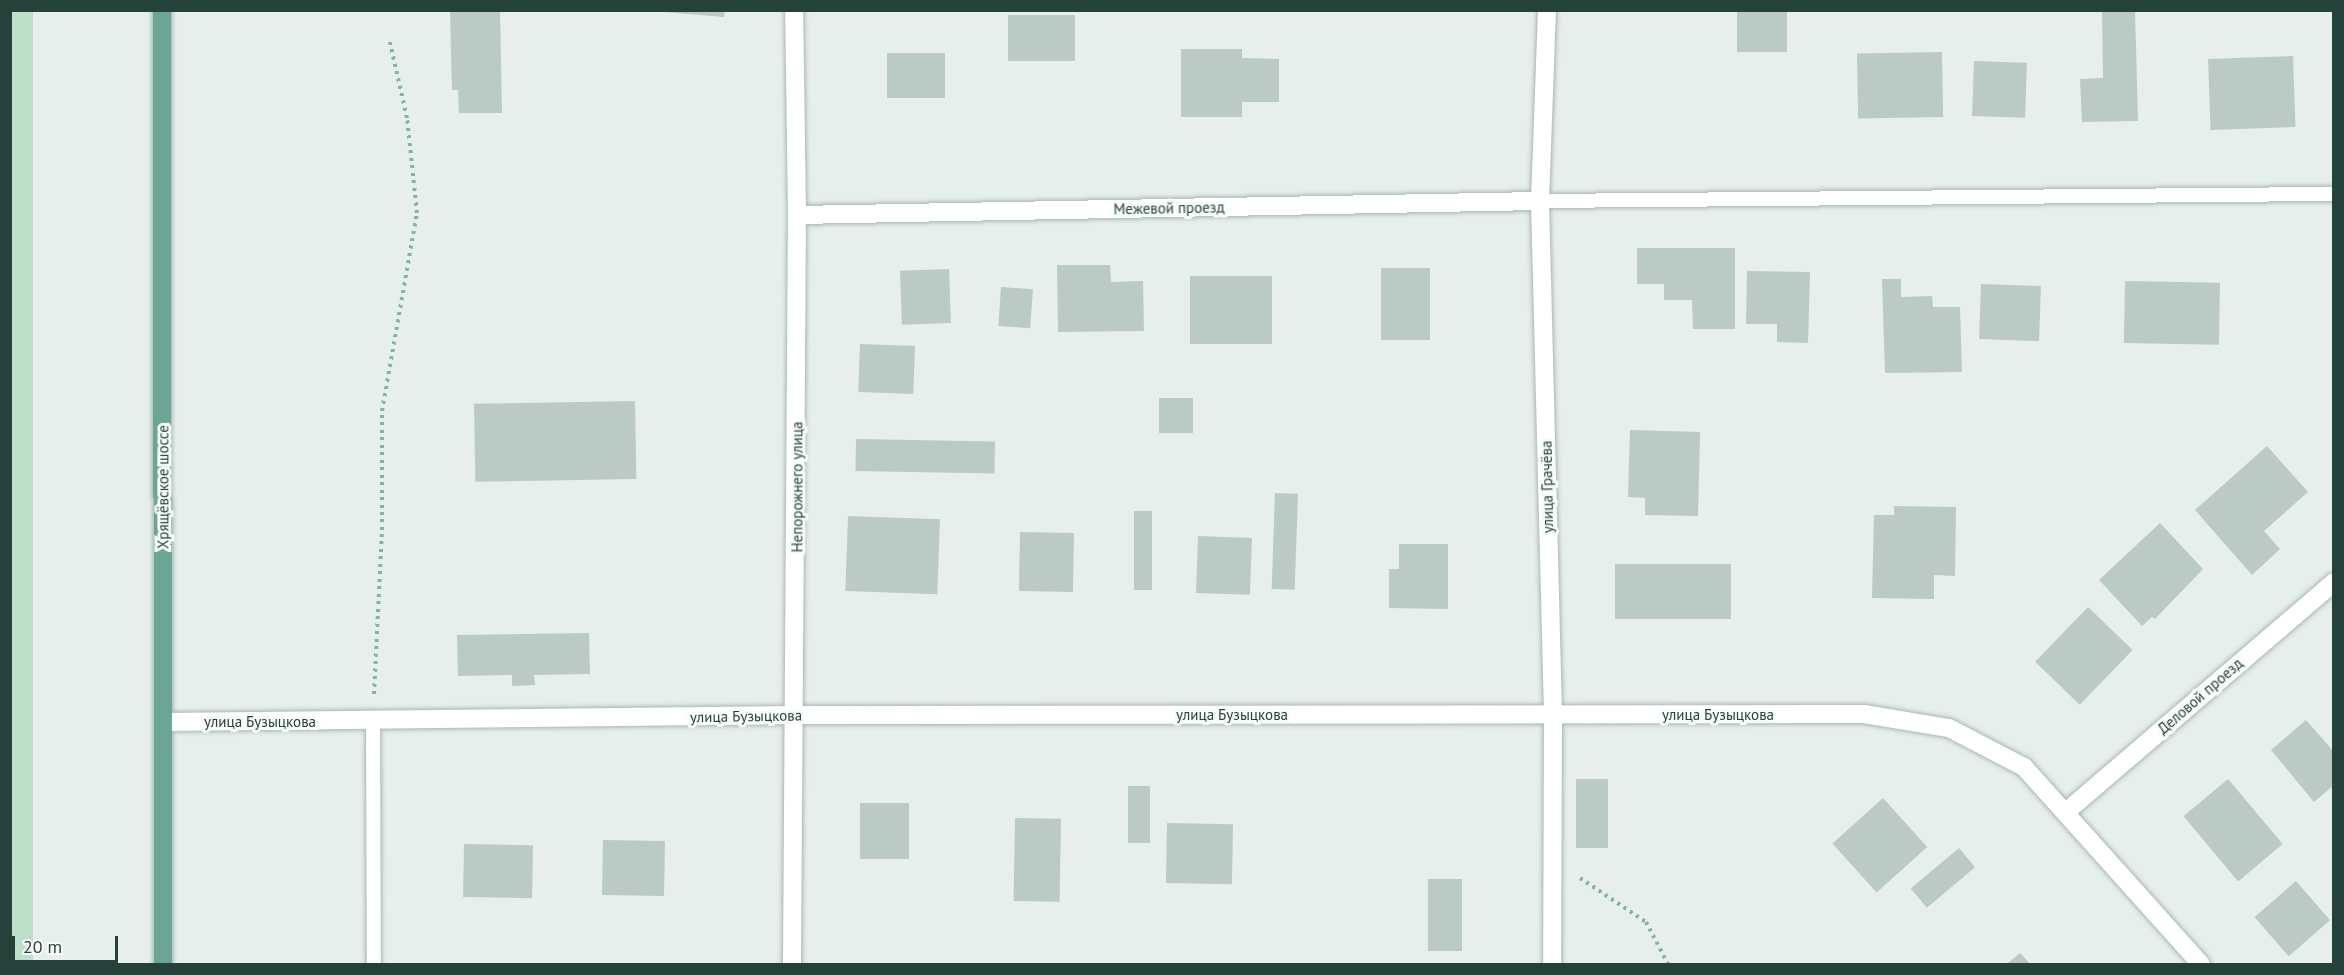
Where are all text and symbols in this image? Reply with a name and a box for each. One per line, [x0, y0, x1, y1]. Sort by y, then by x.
street label: Межевой проезд [1113, 198, 1225, 218]
street label: Непорожнего улица [788, 422, 806, 552]
street label: Хрящёвское шоссе [154, 425, 172, 549]
street label: улица Грачёва [1537, 441, 1557, 533]
street label: Деловой проезд [2154, 654, 2246, 738]
street label: улица Бузыцкова [690, 706, 802, 726]
street label: улица Бузыцкова [1176, 706, 1288, 724]
street label: улица Бузыцкова [1662, 706, 1774, 724]
street label: улица Бузыцкова [204, 713, 316, 731]
scale bar [15, 924, 122, 962]
text: 20 m [23, 935, 62, 958]

